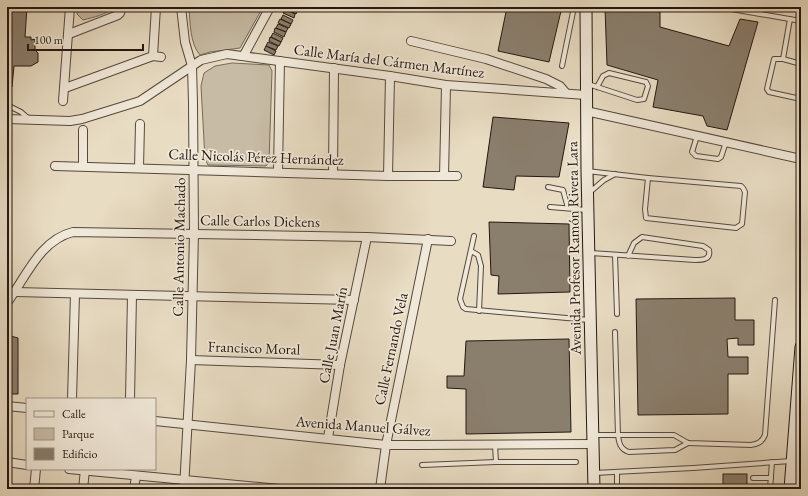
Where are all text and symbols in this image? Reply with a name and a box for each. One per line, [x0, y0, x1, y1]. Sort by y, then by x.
scale bar [28, 26, 143, 52]
text: 100 m [34, 32, 64, 48]
street label: Calle María del Cármen Martínez [293, 39, 486, 82]
street label: Avenida Profesor Ramón Rivera Lara [562, 141, 585, 356]
street label: Calle Nicolás Pérez Hernández [168, 144, 344, 169]
street label: Calle Antonio Machado [168, 177, 189, 317]
street label: Calle Carlos Dickens [200, 210, 320, 231]
street label: Calle Juan Marín [314, 285, 351, 385]
street label: Calle Fernando Vela [369, 291, 412, 407]
street label: Francisco Moral [207, 336, 301, 359]
legend [26, 398, 156, 470]
text: Calle [62, 406, 86, 422]
street label: Avenida Manuel Gálvez [294, 411, 431, 440]
text: Parque [62, 426, 94, 442]
text: Edificio [62, 446, 98, 462]

